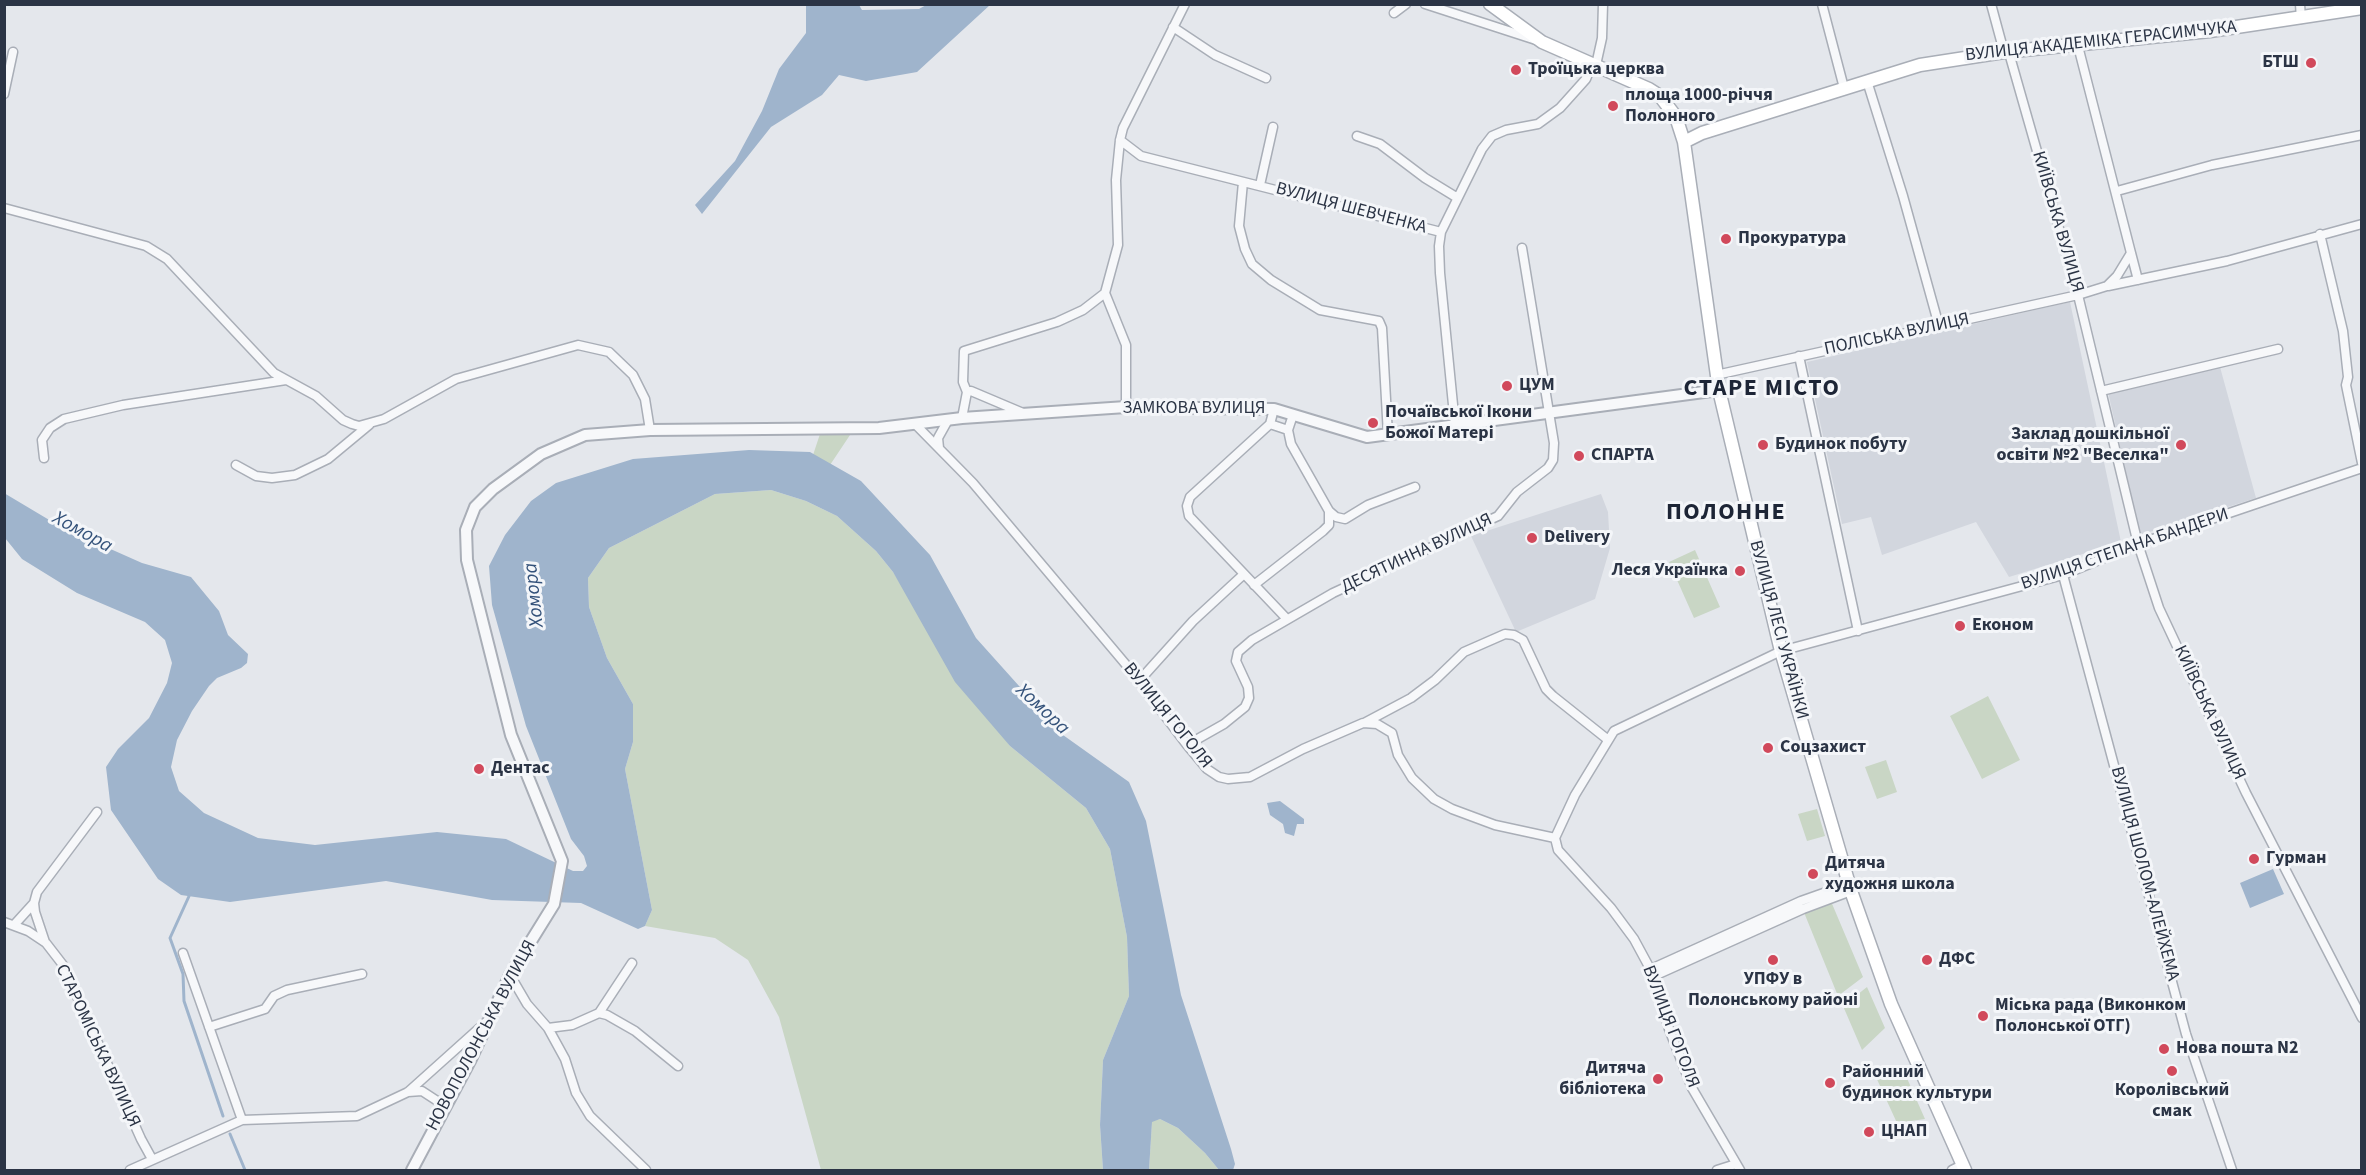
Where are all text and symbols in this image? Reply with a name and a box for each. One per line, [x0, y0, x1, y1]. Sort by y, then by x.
street label: ВУЛИЦЯ АКАДЕМІКА ГЕРАСИМЧУКА [1964, 17, 2238, 67]
place label: БТШ [2262, 52, 2299, 74]
marker: БТШ [2304, 56, 2318, 70]
place label: Троїцька церква [1528, 59, 1665, 81]
marker: Троїцька церква [1509, 63, 1523, 77]
place label: площа 1000-річчя Полонного [1625, 85, 1773, 128]
marker: площа 1000-річчя Полонного [1606, 99, 1620, 113]
street label: КИЇВСЬКА ВУЛИЦЯ [2026, 149, 2088, 295]
street label: ВУЛИЦЯ ШЕВЧЕНКА [1273, 178, 1429, 240]
place label: Прокуратура [1738, 228, 1846, 250]
marker: Прокуратура [1719, 232, 1733, 246]
street label: ПОЛІСЬКА ВУЛИЦЯ [1822, 309, 1972, 361]
place label: ЦУМ [1519, 375, 1555, 397]
district label: СТАРЕ МІСТО [1684, 376, 1840, 404]
marker: ЦУМ [1500, 379, 1514, 393]
street label: ЗАМКОВА ВУЛИЦЯ [1123, 398, 1265, 420]
place label: Почаївської Ікони Божої Матері [1385, 402, 1532, 444]
marker: Почаївської Ікони Божої Матері [1366, 416, 1380, 430]
place label: Заклад дошкільної освіти №2 "Веселка" [1996, 424, 2169, 466]
place label: Будинок побуту [1775, 434, 1907, 456]
marker: Будинок побуту [1756, 438, 1770, 452]
marker: Заклад дошкільної освіти №2 "Веселка" [2174, 438, 2188, 452]
place label: СПАРТА [1591, 445, 1654, 467]
marker: СПАРТА [1572, 449, 1586, 463]
district label: ПОЛОННЕ [1666, 500, 1786, 528]
street label: ВУЛИЦЯ СТЕПАНА БАНДЕРИ [2018, 504, 2232, 596]
water label: Хомора [48, 507, 116, 559]
street label: ДЕСЯТИННА ВУЛИЦЯ [1338, 510, 1496, 598]
place label: Delivery [1544, 527, 1610, 549]
marker: Delivery [1525, 531, 1539, 545]
street label: ВУЛИЦЯ ЛЕСІ УКРАЇНКИ [1744, 538, 1812, 722]
place label: Леся Українка [1612, 560, 1728, 582]
water label: Хомора [520, 562, 550, 628]
marker: Леся Українка [1733, 564, 1747, 578]
place label: Економ [1972, 615, 2034, 637]
marker: Економ [1953, 619, 1967, 633]
street label: КИЇВСЬКА ВУЛИЦЯ [2168, 642, 2250, 784]
street label: ВУЛИЦЯ ГОГОЛЯ [1118, 659, 1216, 773]
water label: Хомора [1010, 679, 1074, 741]
place label: Соцзахист [1780, 737, 1866, 759]
marker: Соцзахист [1761, 741, 1775, 755]
place label: Дентас [491, 758, 550, 780]
marker: Дентас [472, 762, 486, 776]
street label: ВУЛИЦЯ ШОЛОМ-АЛЕЙХЕМА [2105, 764, 2183, 984]
place label: Гурман [2266, 848, 2326, 870]
marker: Гурман [2247, 852, 2261, 866]
place label: Дитяча художня школа [1825, 853, 1955, 896]
marker: Дитяча художня школа [1806, 867, 1820, 881]
street label: НОВОПОЛОНСЬКА ВУЛИЦЯ [422, 937, 542, 1135]
place label: ДФС [1939, 949, 1975, 971]
marker: УПФУ в Полонському районі [1766, 953, 1780, 967]
marker: ДФС [1920, 953, 1934, 967]
street label: СТАРОМІСЬКА ВУЛИЦЯ [50, 961, 144, 1131]
street label: ВУЛИЦЯ ГОГОЛЯ [1637, 963, 1703, 1091]
place label: УПФУ в Полонському районі [1688, 969, 1858, 1012]
place label: Міська рада (Виконком Полонської ОТГ) [1995, 995, 2186, 1038]
marker: Міська рада (Виконком Полонської ОТГ) [1976, 1009, 1990, 1023]
place label: Нова пошта N2 [2176, 1038, 2299, 1060]
marker: Нова пошта N2 [2157, 1042, 2171, 1056]
place label: Дитяча бібліотека [1559, 1058, 1646, 1100]
place label: Районний будинок культури [1842, 1062, 1992, 1104]
marker: Королівський смак [2165, 1064, 2179, 1078]
marker: Дитяча бібліотека [1651, 1072, 1665, 1086]
marker: Районний будинок культури [1823, 1076, 1837, 1090]
place label: Королівський смак [2115, 1080, 2229, 1122]
place label: ЦНАП [1881, 1121, 1927, 1143]
marker: ЦНАП [1862, 1125, 1876, 1139]

